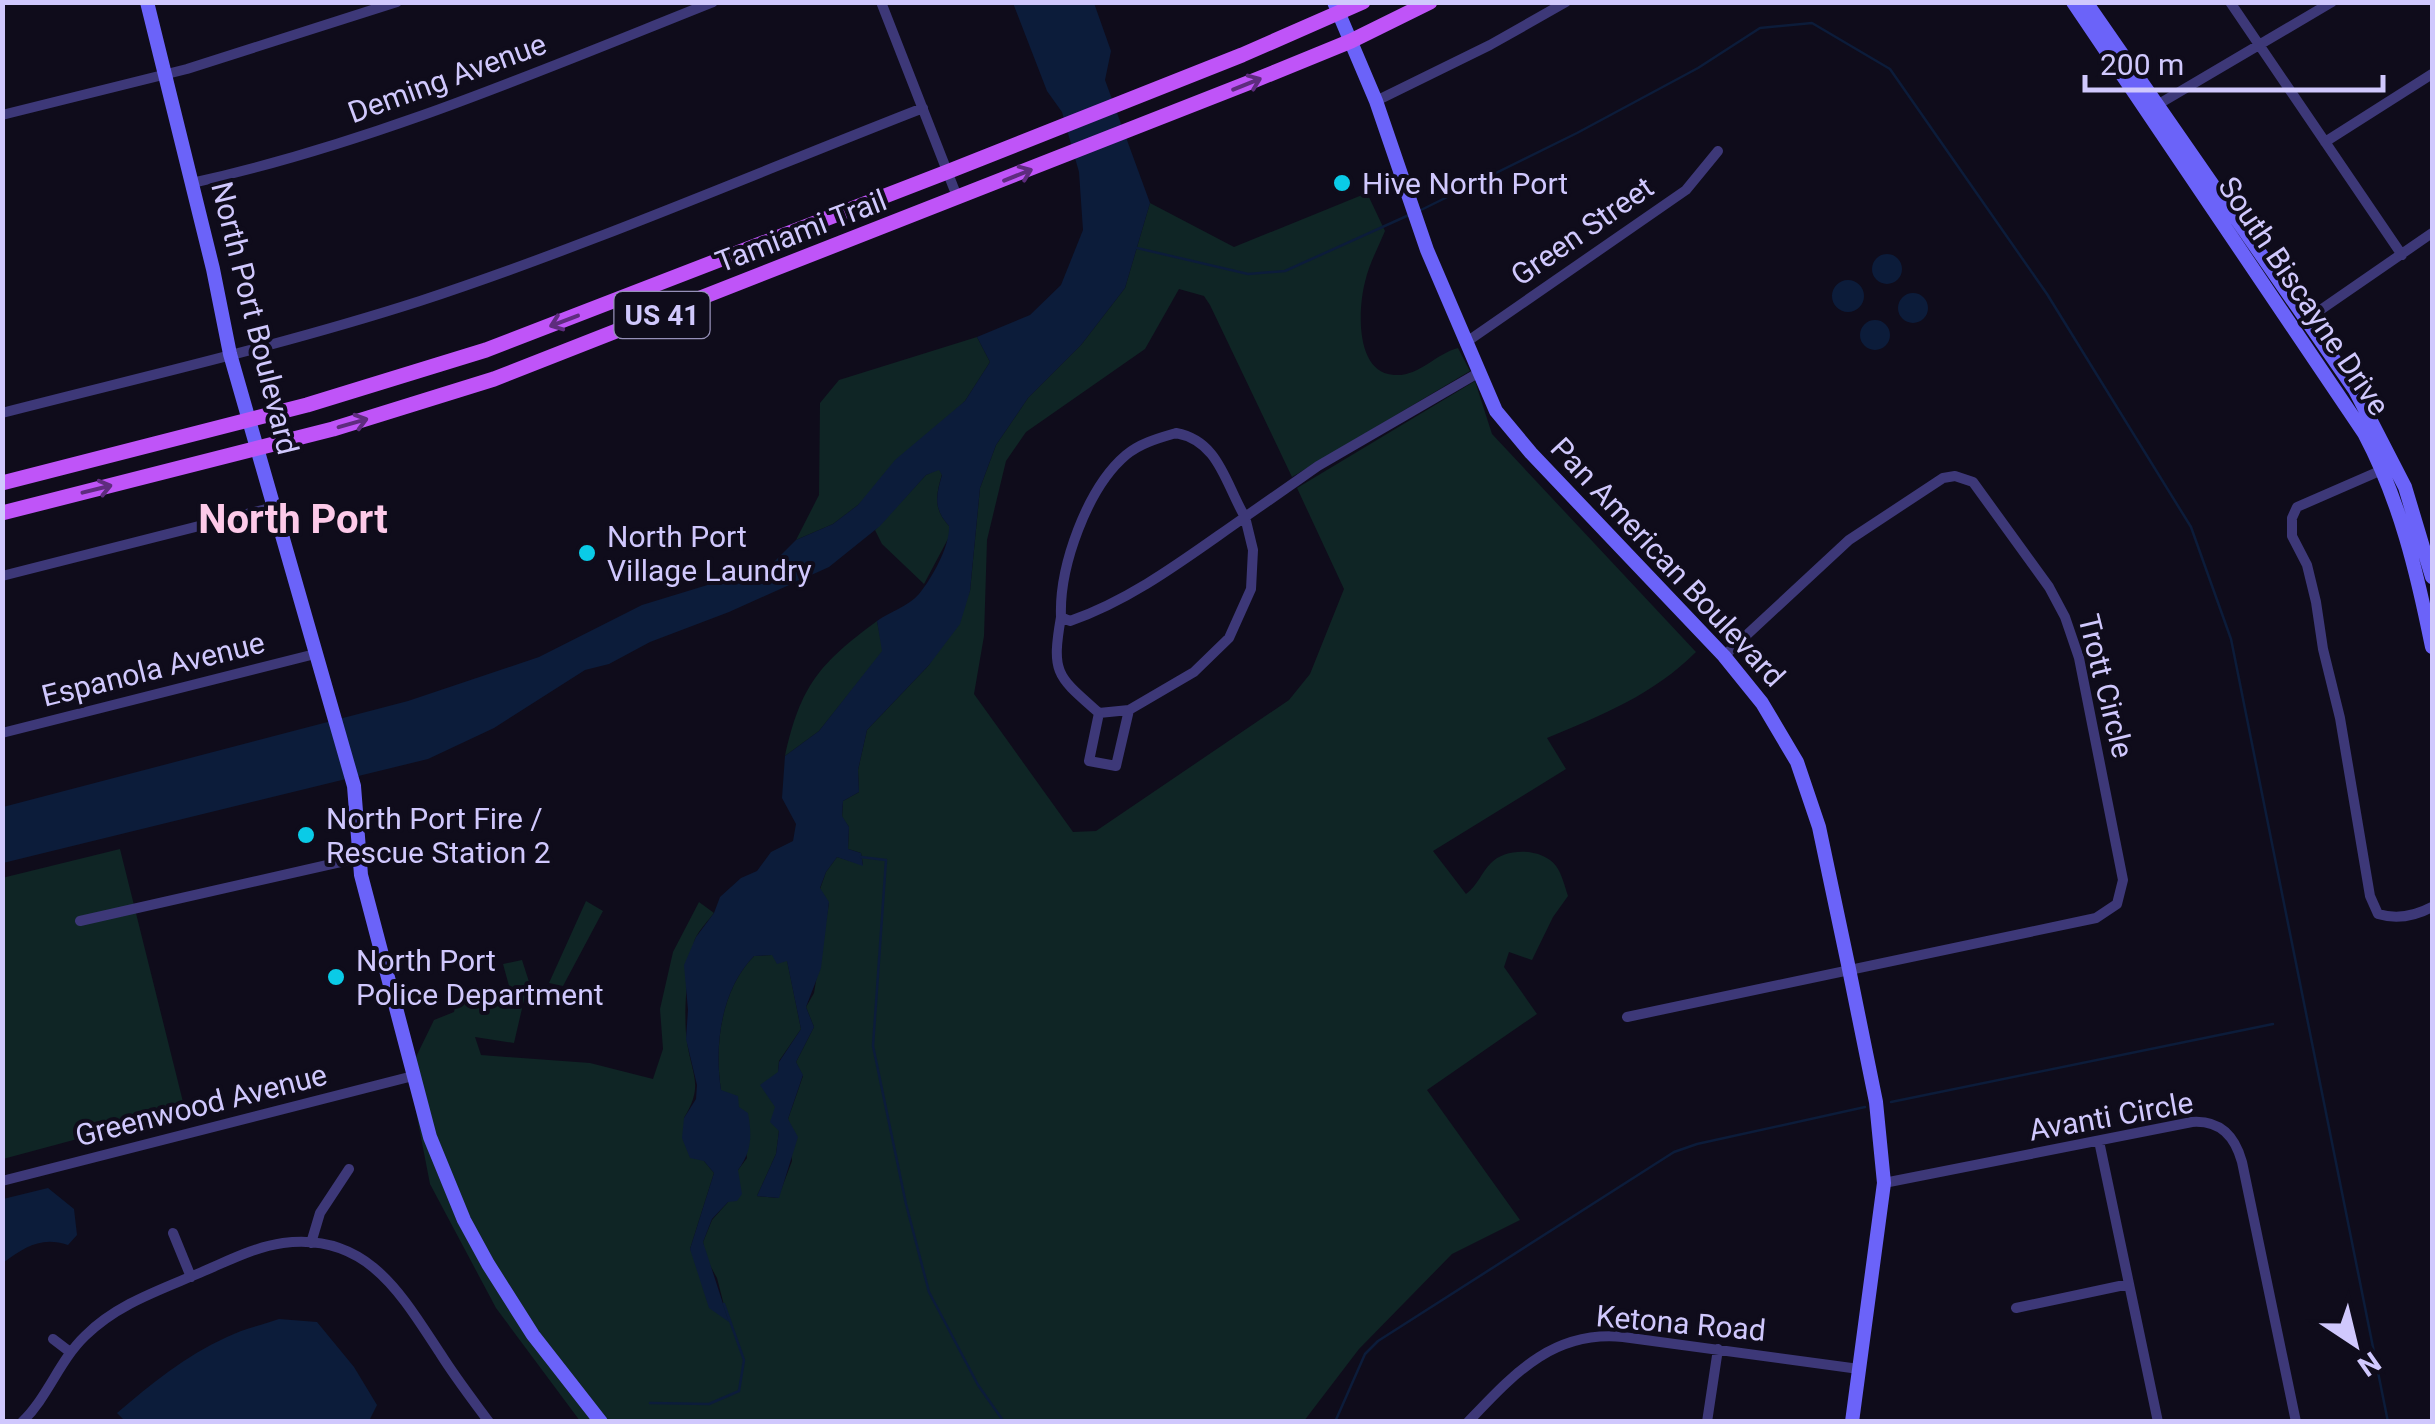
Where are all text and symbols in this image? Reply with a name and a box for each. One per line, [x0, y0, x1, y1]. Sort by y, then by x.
street label: Deming Avenue [343, 26, 551, 130]
scale bar [2085, 30, 2382, 92]
text: 200 m [2100, 47, 2184, 82]
one-way arrow [1232, 73, 1262, 91]
one-way arrow [1003, 164, 1033, 182]
place label: Hive North Port [1362, 166, 1568, 201]
street label: Green Street [1504, 169, 1660, 293]
street label: South Biscayne Drive [2211, 170, 2397, 422]
marker: Hive North Port [1331, 172, 1353, 194]
street label: North Port Boulevard [204, 178, 306, 458]
street label: Tamiami Trail [711, 182, 891, 280]
road number: US 41 [614, 292, 710, 338]
one-way arrow [549, 314, 580, 332]
one-way arrow [337, 413, 369, 431]
street label: Pan American Boulevard [1544, 430, 1792, 694]
one-way arrow [81, 479, 112, 498]
district label: North Port [198, 496, 388, 543]
place label: North Port Village Laundry [607, 519, 812, 588]
marker: North Port Village Laundry [576, 542, 598, 564]
street label: Trott Circle [2071, 611, 2141, 761]
street label: Espanola Avenue [38, 624, 268, 714]
place label: North Port Fire / Rescue Station 2 [326, 801, 551, 870]
marker: North Port Fire / Rescue Station 2 [295, 824, 317, 846]
place label: North Port Police Department [356, 943, 604, 1012]
marker: North Port Police Department [325, 966, 347, 988]
street label: Greenwood Avenue [72, 1057, 330, 1153]
street label: Avanti Circle [2026, 1084, 2196, 1148]
north arrow [2305, 1294, 2405, 1394]
street label: Ketona Road [1595, 1298, 1767, 1348]
text: N [2351, 1345, 2387, 1383]

